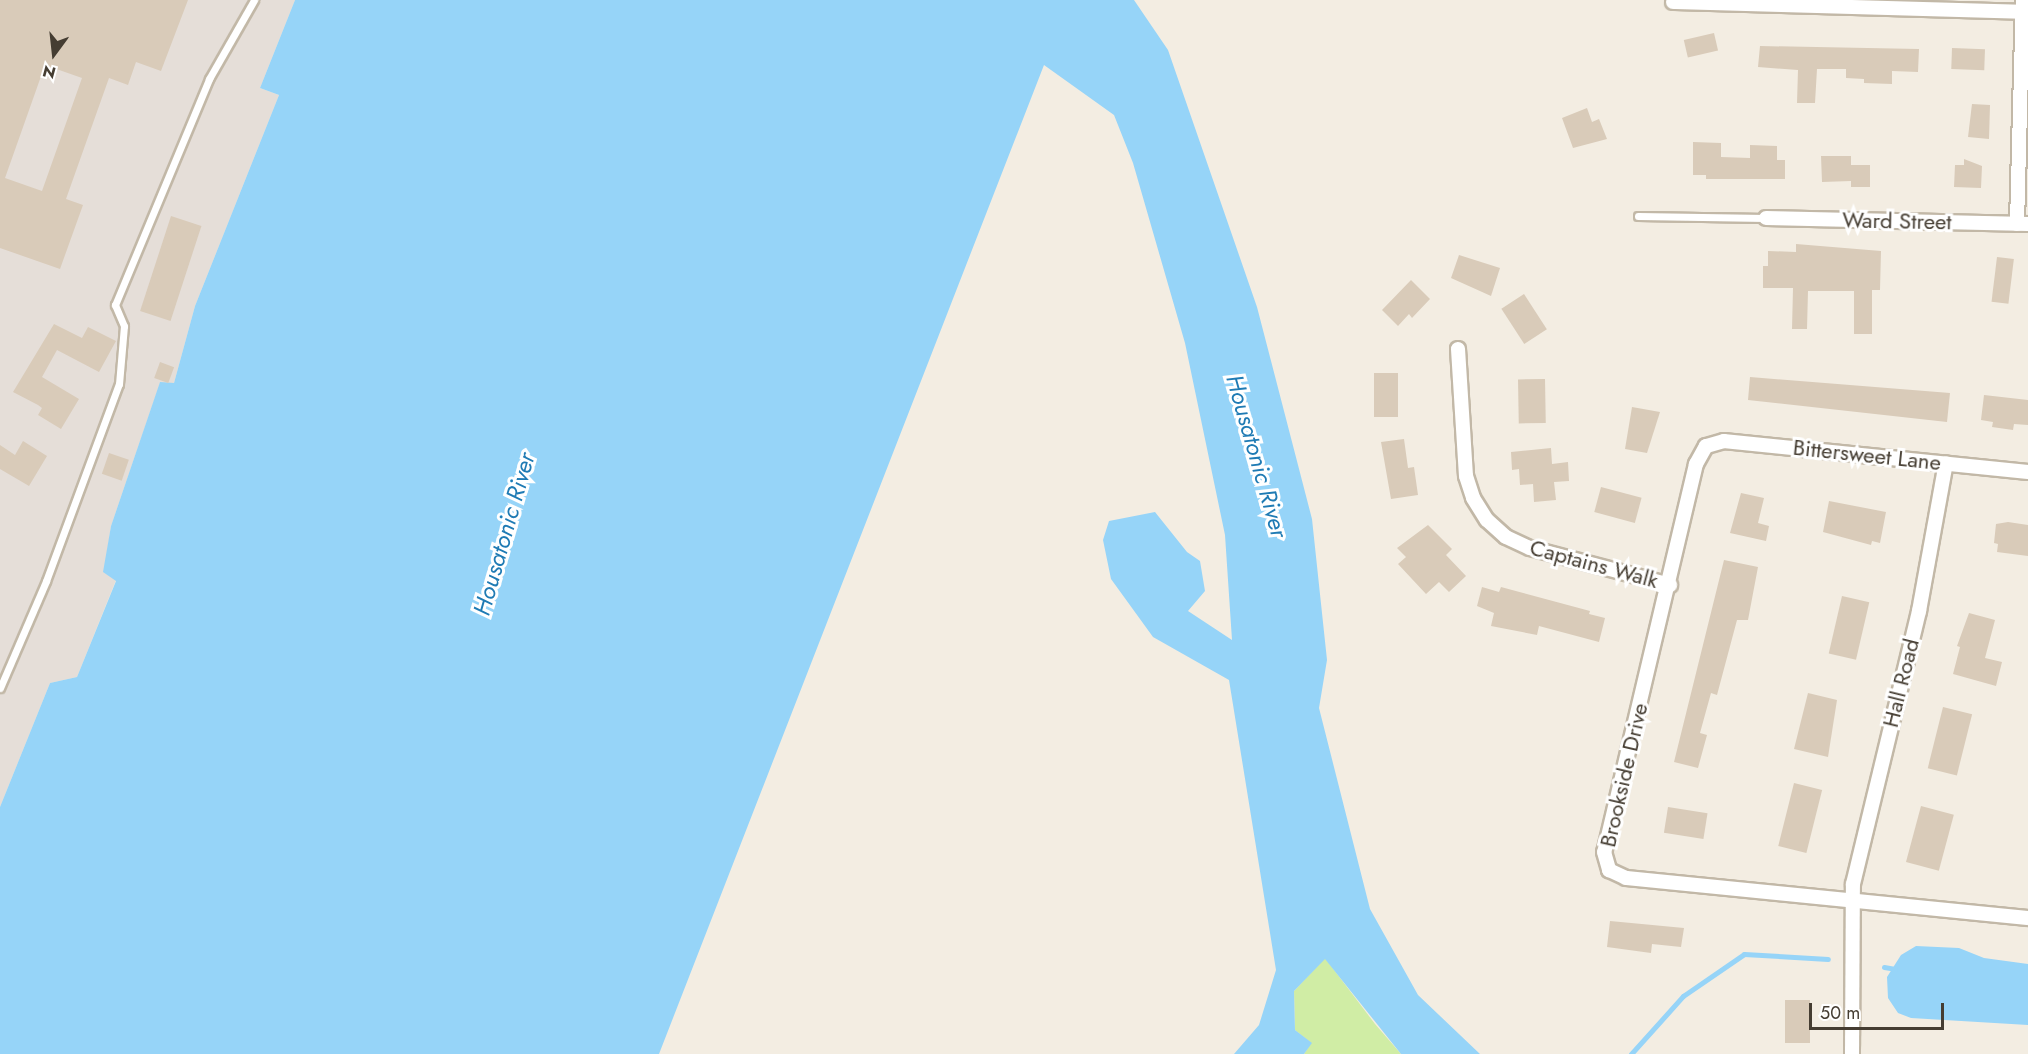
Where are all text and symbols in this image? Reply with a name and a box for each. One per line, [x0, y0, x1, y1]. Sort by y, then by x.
north arrow [24, 24, 84, 84]
text: N [40, 59, 58, 85]
street label: Ward Street [1842, 207, 1952, 235]
water label: Housatonic River [1220, 371, 1294, 541]
street label: Bittersweet Lane [1792, 434, 1942, 476]
water label: Housatonic River [467, 449, 541, 619]
street label: Captains Walk [1527, 534, 1661, 594]
street label: Hall Road [1877, 636, 1925, 730]
street label: Brookside Drive [1595, 700, 1653, 850]
scale bar [1812, 991, 1947, 1029]
text: 50 m [1820, 1000, 1860, 1026]

